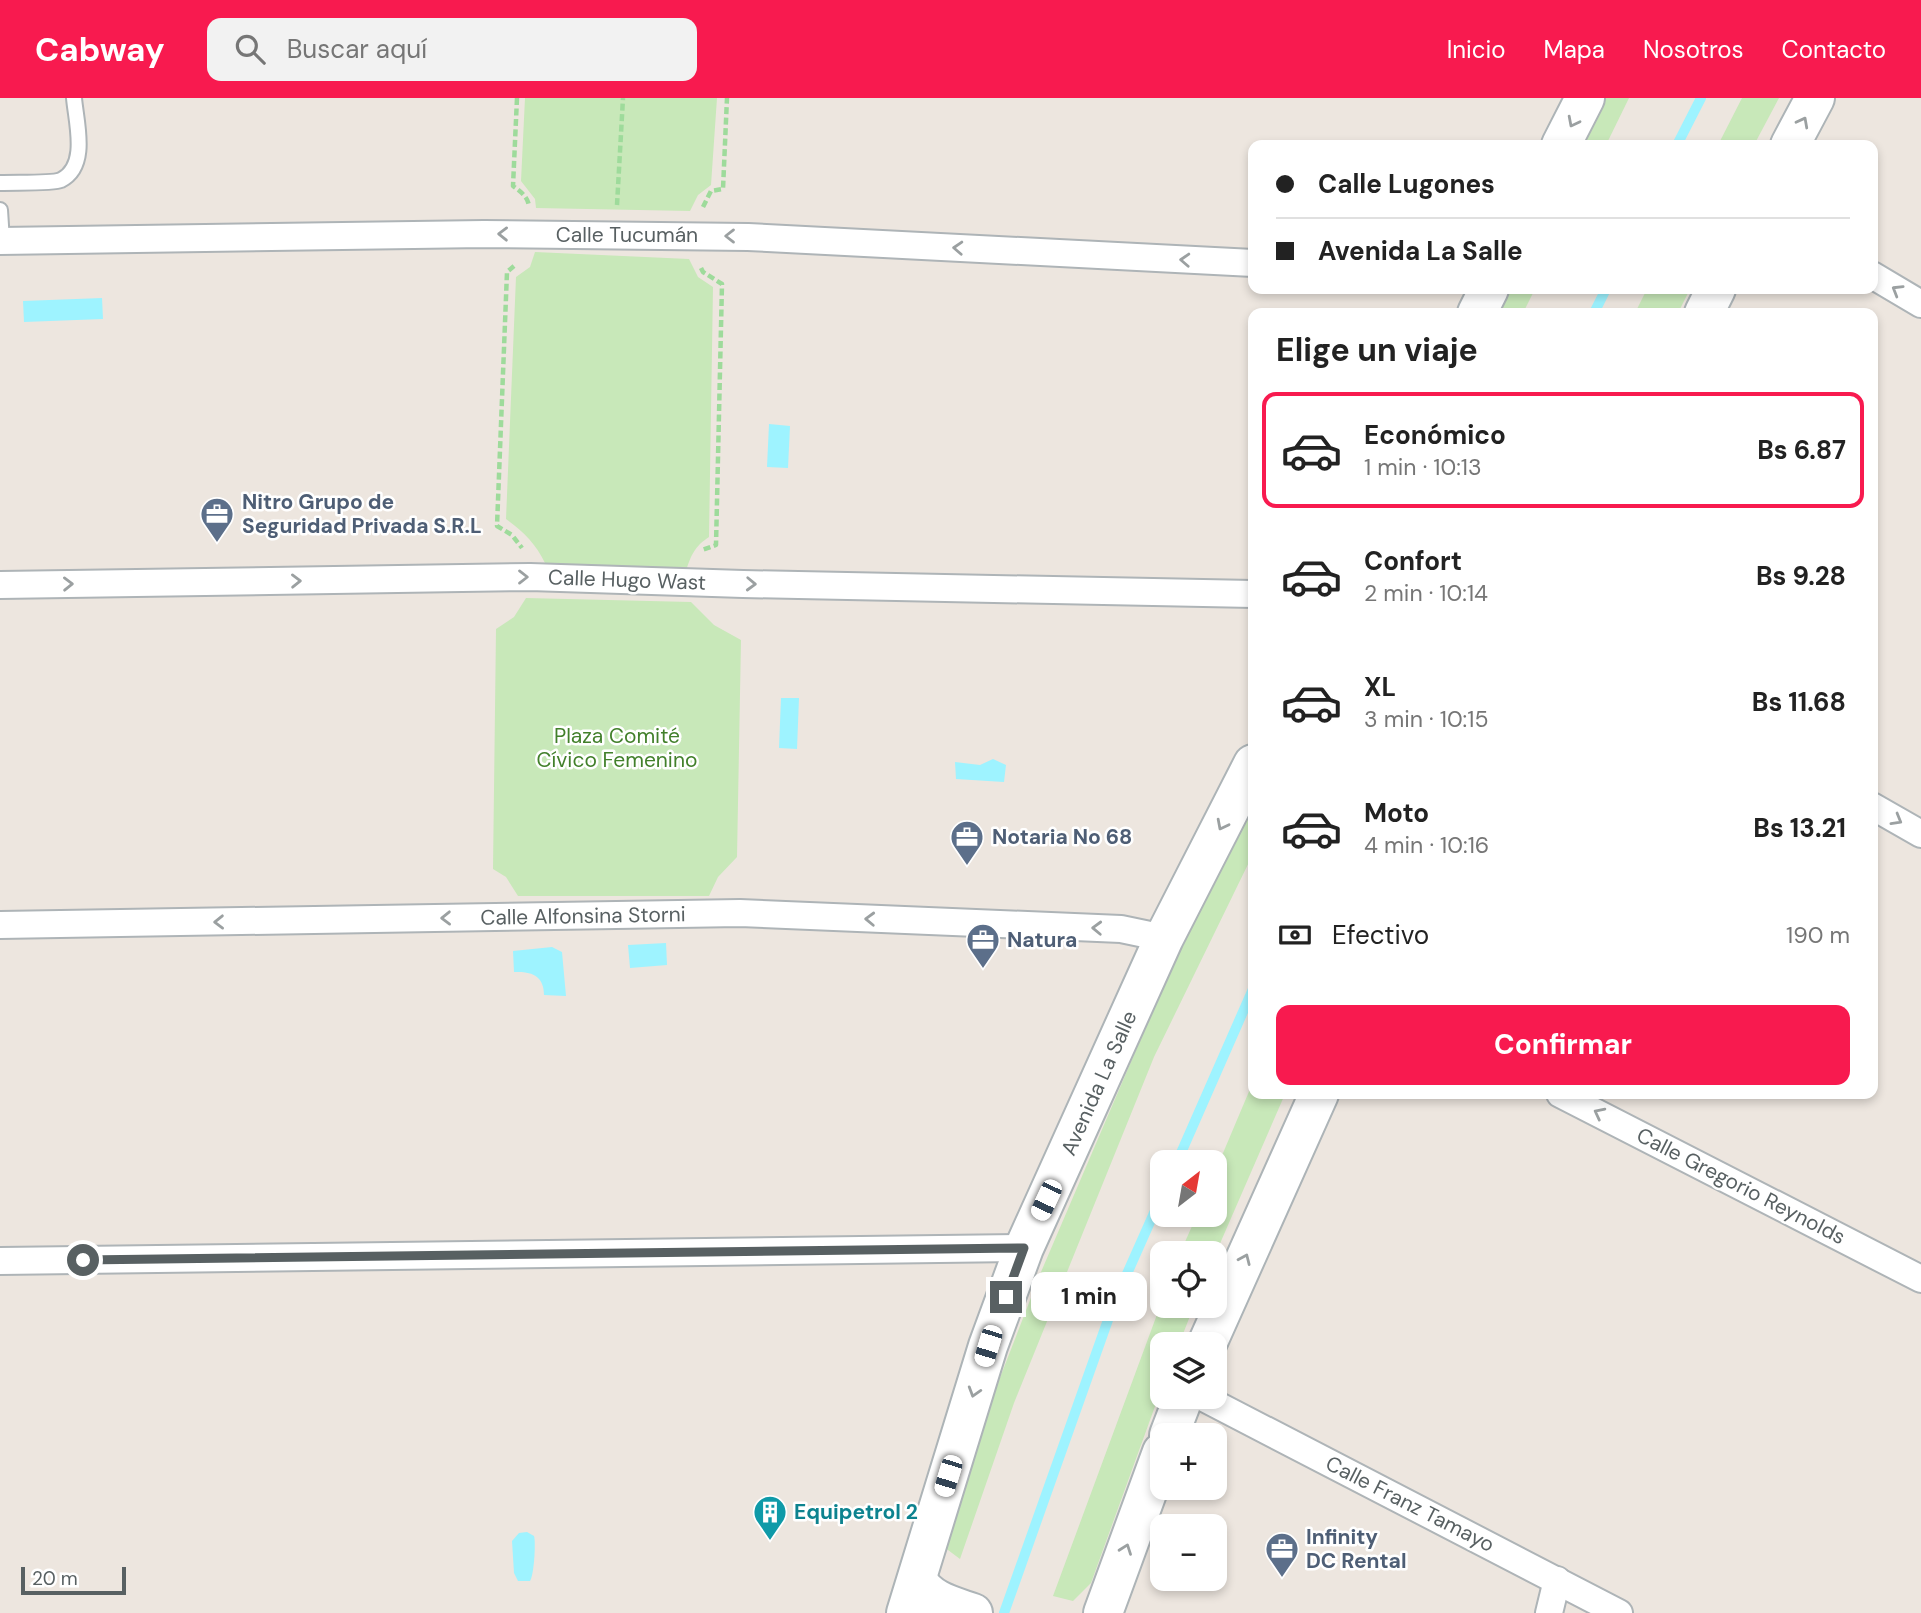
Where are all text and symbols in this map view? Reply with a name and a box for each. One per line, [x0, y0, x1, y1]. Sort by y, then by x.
search box [207, 18, 697, 81]
text: Cabway [35, 28, 165, 71]
icon: search [231, 30, 269, 68]
text: Buscar aquí [287, 32, 427, 66]
text: Inicio [1447, 34, 1506, 65]
text: Mapa [1544, 34, 1605, 65]
text: Nosotros [1643, 34, 1744, 65]
text: Contacto [1782, 34, 1886, 65]
one-way arrow [1567, 115, 1581, 127]
one-way arrow [1794, 116, 1808, 129]
text: Calle Lugones [1318, 167, 1495, 201]
street label: Calle Tucumán [556, 221, 698, 249]
one-way arrow [497, 227, 508, 242]
one-way arrow [725, 228, 735, 244]
text: Avenida La Salle [1318, 234, 1523, 268]
one-way arrow [952, 240, 963, 255]
one-way arrow [1179, 252, 1190, 267]
one-way arrow [1891, 285, 1904, 298]
text: Elige un viaje [1276, 329, 1478, 371]
text: Económico [1364, 418, 1506, 452]
icon: car [1280, 419, 1343, 482]
text: Bs 6.87 [1757, 433, 1846, 467]
text: 1 min · 10:13 [1364, 452, 1482, 482]
place label: Nitro Grupo de Seguridad Privada S.R.L [242, 488, 482, 540]
office icon: Nitro Grupo de Seguridad Privada S.R.L [198, 495, 236, 544]
text: Confort [1364, 544, 1462, 578]
icon: car [1280, 545, 1343, 608]
text: Bs 9.28 [1756, 559, 1846, 593]
street label: Calle Hugo Wast [548, 563, 706, 597]
one-way arrow [518, 569, 529, 585]
one-way arrow [290, 573, 301, 588]
one-way arrow [63, 576, 74, 592]
one-way arrow [746, 576, 756, 592]
text: 2 min · 10:14 [1364, 578, 1488, 608]
text: XL [1364, 670, 1396, 704]
icon: car [1280, 671, 1343, 734]
text: Bs 11.68 [1752, 685, 1846, 719]
text: 3 min · 10:15 [1364, 704, 1488, 734]
park label: Plaza Comité Cívico Femenino [537, 722, 697, 774]
text: Moto [1364, 796, 1429, 830]
icon: car [1280, 797, 1343, 860]
text: Bs 13.21 [1753, 811, 1846, 845]
one-way arrow [1889, 812, 1902, 825]
office icon: Notaria No 68 [948, 818, 986, 867]
one-way arrow [1217, 818, 1230, 830]
place label: Notaria No 68 [992, 823, 1132, 851]
text: 4 min · 10:16 [1364, 830, 1489, 860]
street label: Calle Alfonsina Storni [480, 900, 686, 932]
one-way arrow [441, 910, 451, 926]
one-way arrow [864, 911, 875, 926]
one-way arrow [213, 914, 224, 930]
icon: cash [1276, 916, 1314, 954]
text: Efectivo [1332, 918, 1429, 952]
one-way arrow [1091, 920, 1102, 935]
text: 190 m [1786, 920, 1850, 950]
office icon: Natura [964, 921, 1002, 970]
place label: Natura [1007, 926, 1077, 954]
button: Confirmar [1276, 1005, 1850, 1085]
street label: Avenida La Salle [1055, 1006, 1143, 1160]
one-way arrow [1594, 1108, 1606, 1122]
street label: Calle Gregorio Reynolds [1632, 1121, 1850, 1251]
north arrow [1150, 1150, 1227, 1227]
map controls [1150, 1150, 1227, 1591]
car [1028, 1177, 1065, 1223]
button: locate [1150, 1241, 1227, 1318]
route start [67, 1244, 99, 1276]
one-way arrow [1237, 1254, 1251, 1267]
callout: 1 min [1030, 1272, 1146, 1322]
route end [990, 1281, 1022, 1313]
text: 1 min [1061, 1281, 1117, 1311]
car [972, 1323, 1005, 1369]
button: layers [1150, 1332, 1227, 1409]
one-way arrow [967, 1386, 982, 1398]
button: + [1150, 1423, 1227, 1500]
street label: Calle Franz Tamayo [1321, 1449, 1499, 1559]
car [932, 1453, 965, 1499]
building icon: Equipetrol 2 [751, 1493, 789, 1542]
place label: Equipetrol 2 [794, 1498, 918, 1526]
button: − [1150, 1514, 1227, 1591]
place label: Infinity DC Rental [1306, 1523, 1407, 1575]
office icon: Infinity DC Rental [1263, 1530, 1301, 1579]
one-way arrow [1118, 1543, 1132, 1555]
scale bar [21, 1564, 126, 1596]
text: 20 m [32, 1566, 78, 1591]

